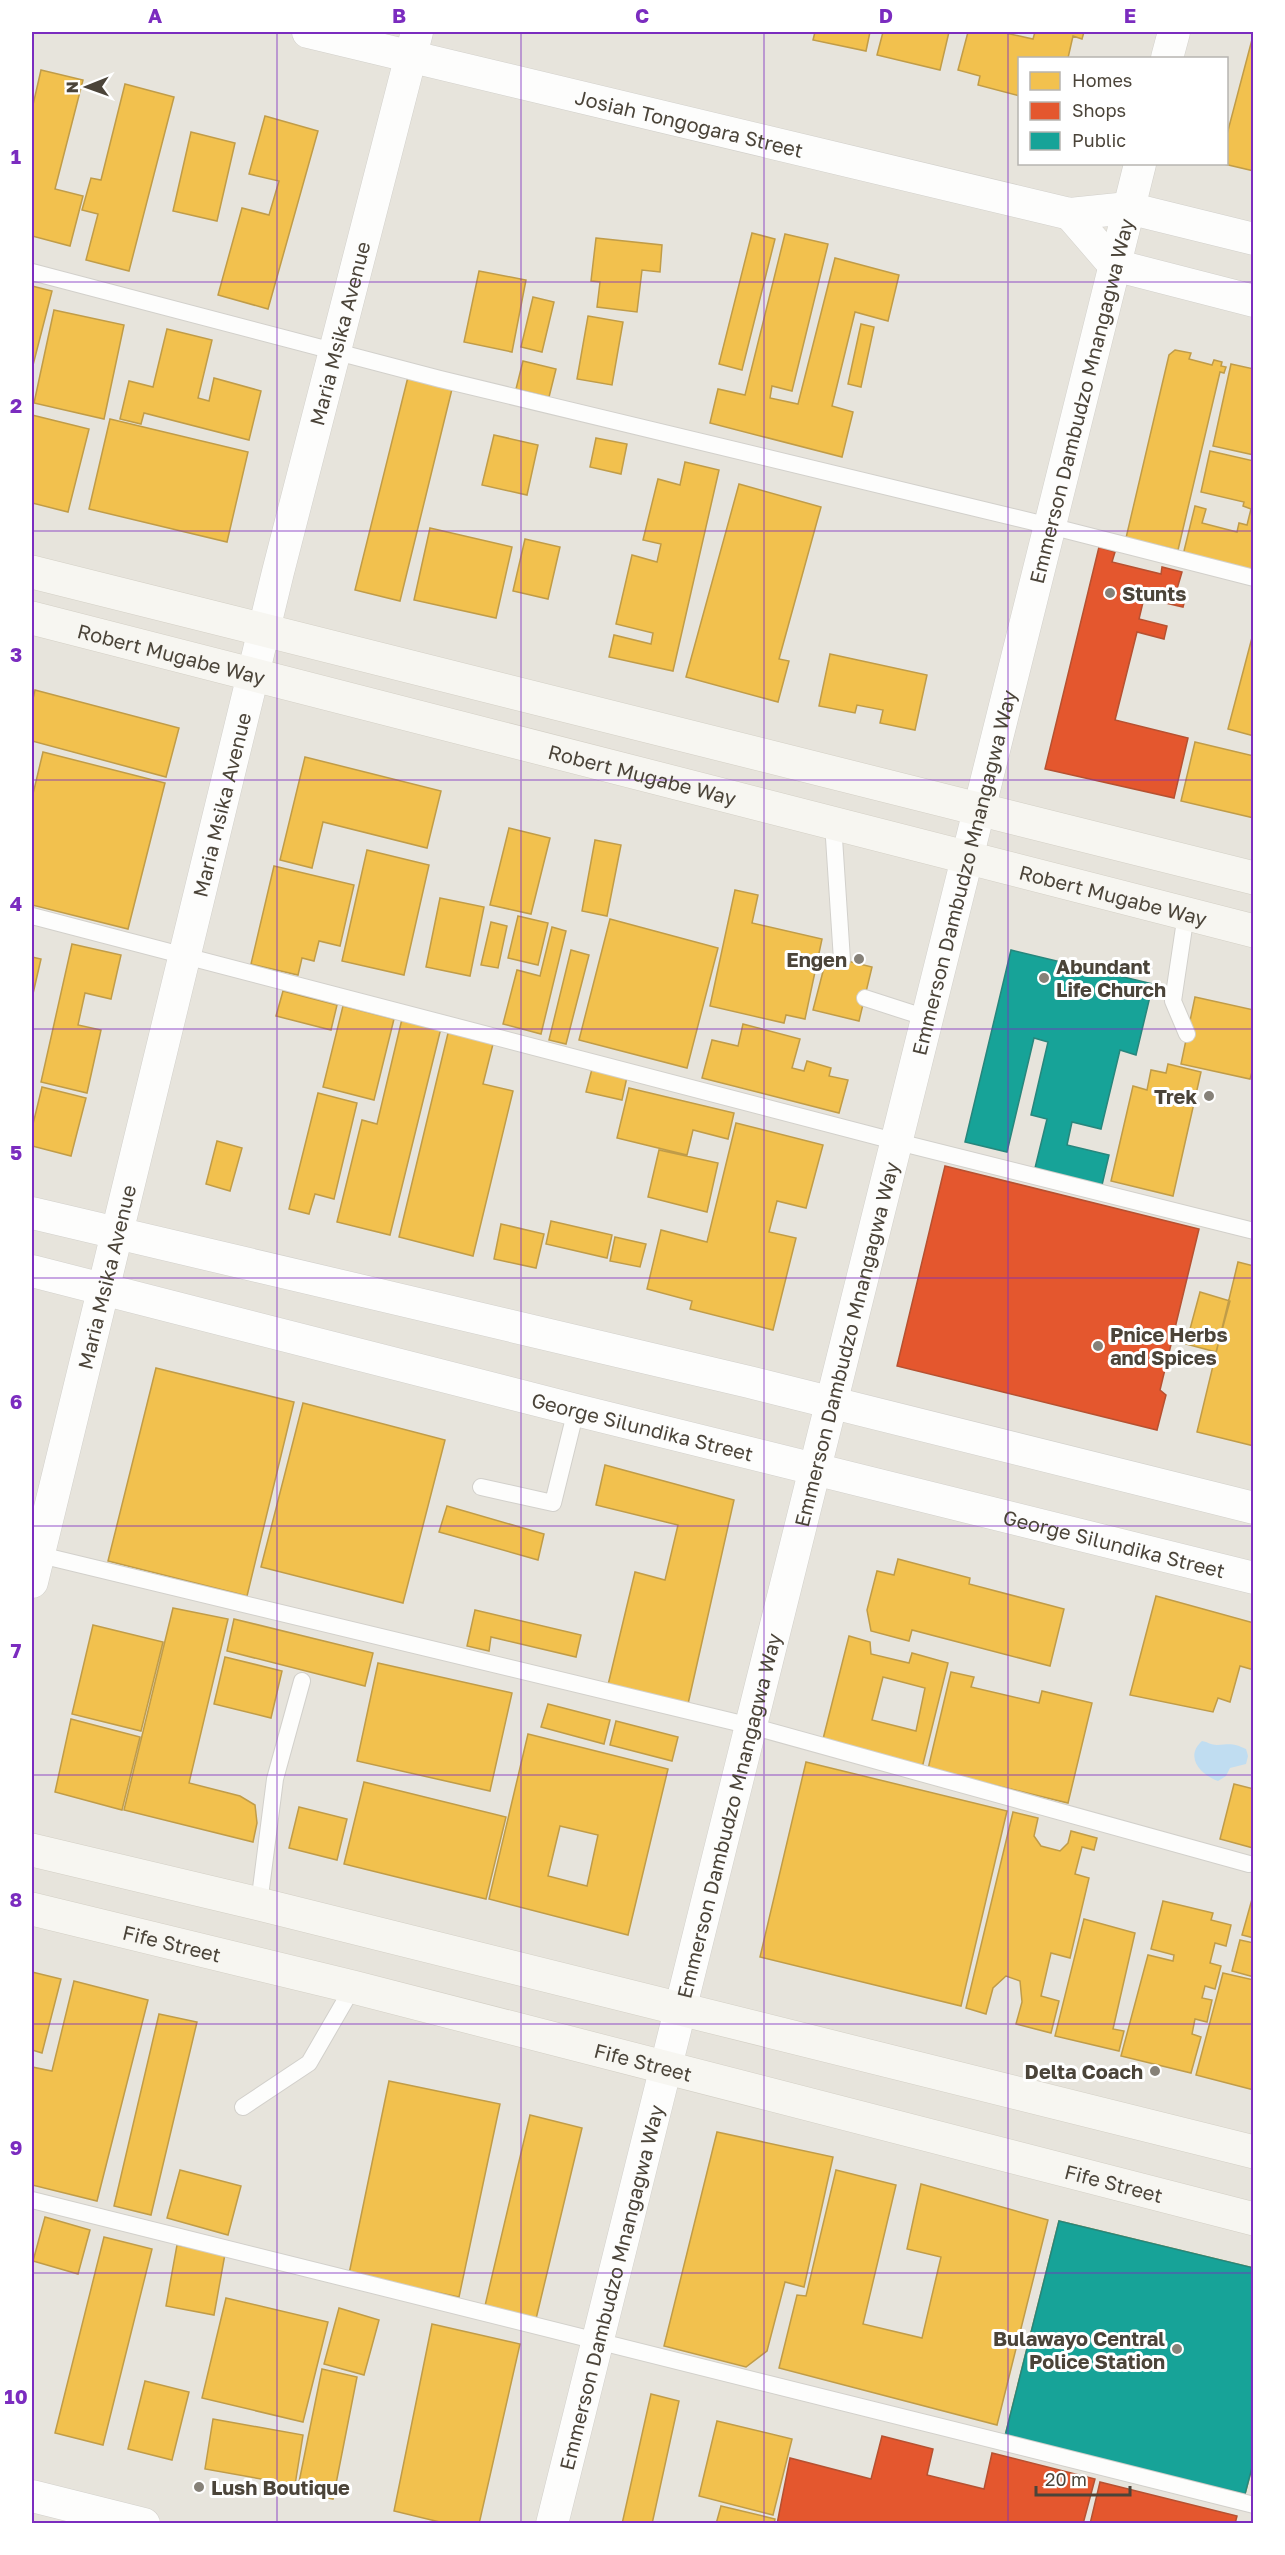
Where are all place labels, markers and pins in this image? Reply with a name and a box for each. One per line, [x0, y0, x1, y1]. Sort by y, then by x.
place label: Stunts [1122, 581, 1186, 605]
marker: Stunts [1103, 586, 1117, 600]
place label: Engen [786, 947, 847, 971]
marker: Engen [852, 952, 866, 966]
place label: Abundant Life Church [1056, 954, 1166, 1001]
marker: Abundant Life Church [1037, 971, 1051, 985]
place label: Trek [1154, 1084, 1197, 1108]
marker: Trek [1202, 1089, 1216, 1103]
place label: Pnice Herbs and Spices [1110, 1322, 1228, 1369]
marker: Pnice Herbs and Spices [1091, 1339, 1105, 1353]
place label: Delta Coach [1025, 2059, 1143, 2083]
marker: Delta Coach [1148, 2064, 1162, 2078]
place label: Bulawayo Central Police Station [993, 2326, 1165, 2373]
marker: Bulawayo Central Police Station [1170, 2342, 1184, 2356]
place label: Lush Boutique [211, 2475, 350, 2499]
marker: Lush Boutique [192, 2480, 206, 2494]

